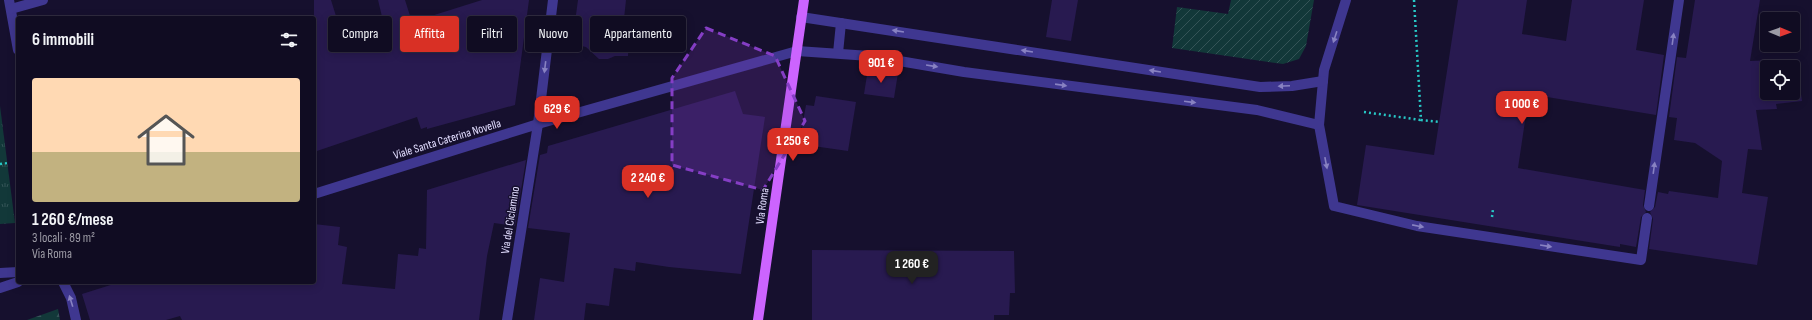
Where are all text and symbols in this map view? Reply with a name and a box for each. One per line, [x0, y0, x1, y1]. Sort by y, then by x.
north arrow [1760, 12, 1800, 52]
map controls [1760, 12, 1800, 100]
chip: Compra [328, 16, 392, 52]
chip: Affitta [400, 16, 459, 52]
chip: Filtri [467, 16, 517, 52]
chip: Nuovo [525, 16, 582, 52]
chip: Appartamento [590, 16, 686, 52]
one-way arrow [892, 28, 905, 34]
icon: filters [278, 29, 300, 51]
text: 6 immobili [32, 30, 94, 50]
one-way arrow [1332, 32, 1338, 44]
one-way arrow [1670, 33, 1676, 45]
one-way arrow [1021, 48, 1033, 54]
pin: 901 € [853, 50, 909, 84]
text: 901 € [868, 55, 894, 71]
one-way arrow [542, 60, 548, 73]
button: locate [1760, 60, 1800, 100]
one-way arrow [926, 64, 939, 70]
one-way arrow [1149, 68, 1161, 74]
one-way arrow [1055, 82, 1067, 88]
one-way arrow [1277, 83, 1290, 89]
pin: 1 000 € [1485, 91, 1559, 125]
pin: 629 € [529, 96, 585, 130]
text: 1 000 € [1505, 96, 1539, 112]
one-way arrow [1184, 99, 1196, 105]
text: 629 € [544, 101, 570, 117]
icon: home [130, 104, 202, 176]
street label: Viale Santa Caterina Novella [392, 116, 503, 163]
pin: 1 250 € [756, 128, 830, 162]
text: 1 250 € [776, 133, 810, 149]
one-way arrow [1323, 157, 1329, 169]
one-way arrow [1651, 162, 1657, 174]
pin: 2 240 € [611, 165, 685, 199]
text: 2 240 € [631, 170, 665, 186]
street label: Via del Ciclamino [498, 185, 523, 255]
street label: Via Roma [753, 186, 773, 225]
text: 1 260 €/mese [32, 210, 114, 230]
one-way arrow [1412, 223, 1424, 229]
text: 3 locali · 89 m² [32, 230, 95, 246]
one-way arrow [1540, 243, 1552, 249]
text: Via Roma [32, 246, 72, 262]
pin: 1 260 € [875, 251, 949, 285]
text: 1 260 € [895, 256, 929, 272]
one-way arrow [68, 294, 74, 306]

